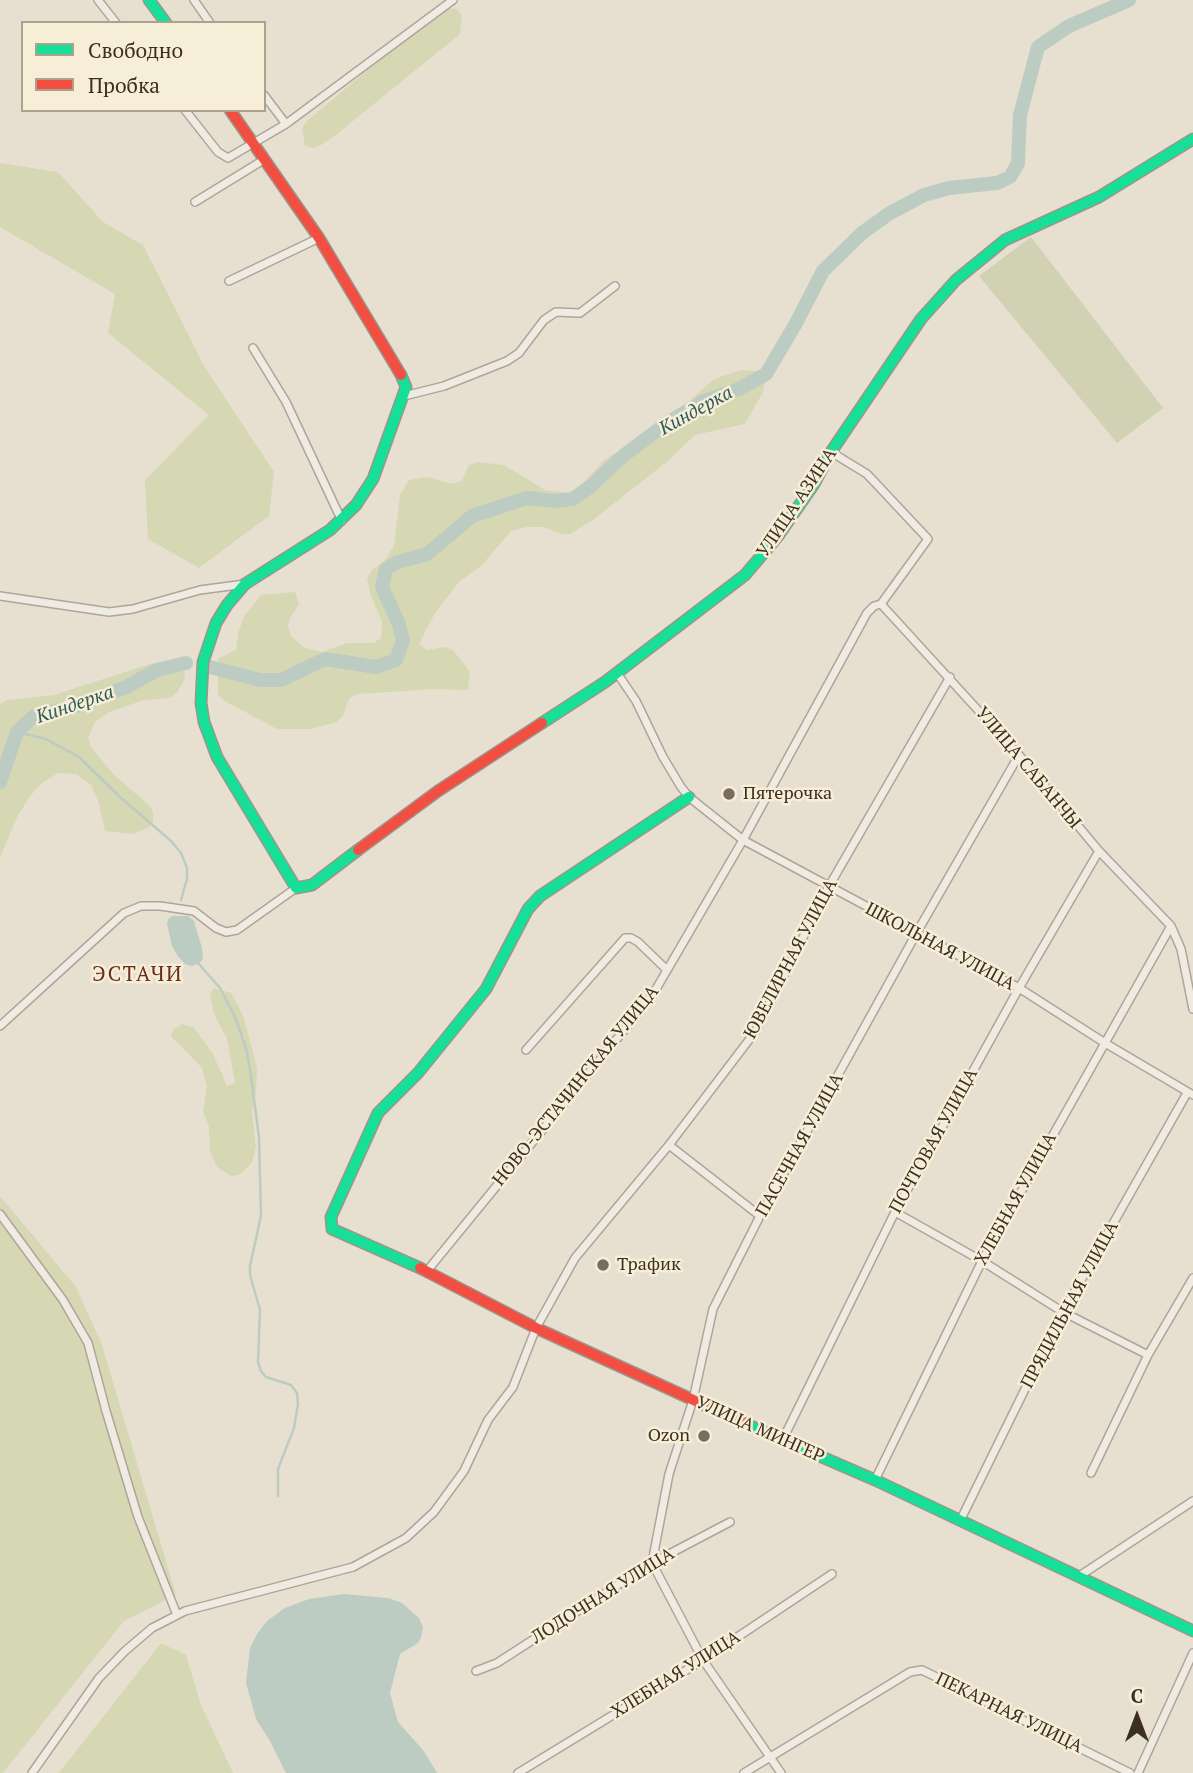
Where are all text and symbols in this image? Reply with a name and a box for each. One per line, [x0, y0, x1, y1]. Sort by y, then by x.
legend [21, 21, 266, 112]
text: Свободно [88, 36, 183, 64]
text: Пробка [88, 71, 160, 99]
water label: Киндерка [655, 382, 737, 440]
street label: УЛИЦА АЗИНА [753, 444, 841, 562]
water label: Киндерка [33, 681, 117, 729]
street label: УЛИЦА САБАНЧЫ [971, 703, 1085, 833]
place label: Пятерочка [743, 783, 832, 805]
marker: Пятерочка [721, 786, 737, 802]
street label: ЮВЕЛИРНАЯ УЛИЦА [740, 875, 842, 1043]
street label: ШКОЛЬНАЯ УЛИЦА [862, 898, 1018, 996]
district label: ЭСТАЧИ [93, 962, 183, 988]
street label: НОВО-ЭСТАЧИНСКАЯ УЛИЦА [488, 981, 664, 1191]
street label: ПОЧТОВАЯ УЛИЦА [885, 1065, 983, 1217]
street label: ПАСЕЧНАЯ УЛИЦА [752, 1069, 848, 1221]
street label: ХЛЕБНАЯ УЛИЦА [971, 1129, 1061, 1269]
street label: ПРЯДИЛЬНАЯ УЛИЦА [1017, 1218, 1123, 1392]
place label: Трафик [617, 1254, 681, 1276]
marker: Трафик [595, 1257, 611, 1273]
street label: УЛИЦА МИНГЕР [692, 1392, 828, 1468]
place label: Ozon [648, 1425, 690, 1447]
marker: Ozon [696, 1428, 712, 1444]
street label: ЛОДОЧНАЯ УЛИЦА [528, 1543, 678, 1649]
street label: ХЛЕБНАЯ УЛИЦА [607, 1627, 745, 1723]
street label: ПЕКАРНАЯ УЛИЦА [932, 1668, 1086, 1758]
north arrow [1102, 1682, 1172, 1752]
text: С [1131, 1683, 1143, 1708]

